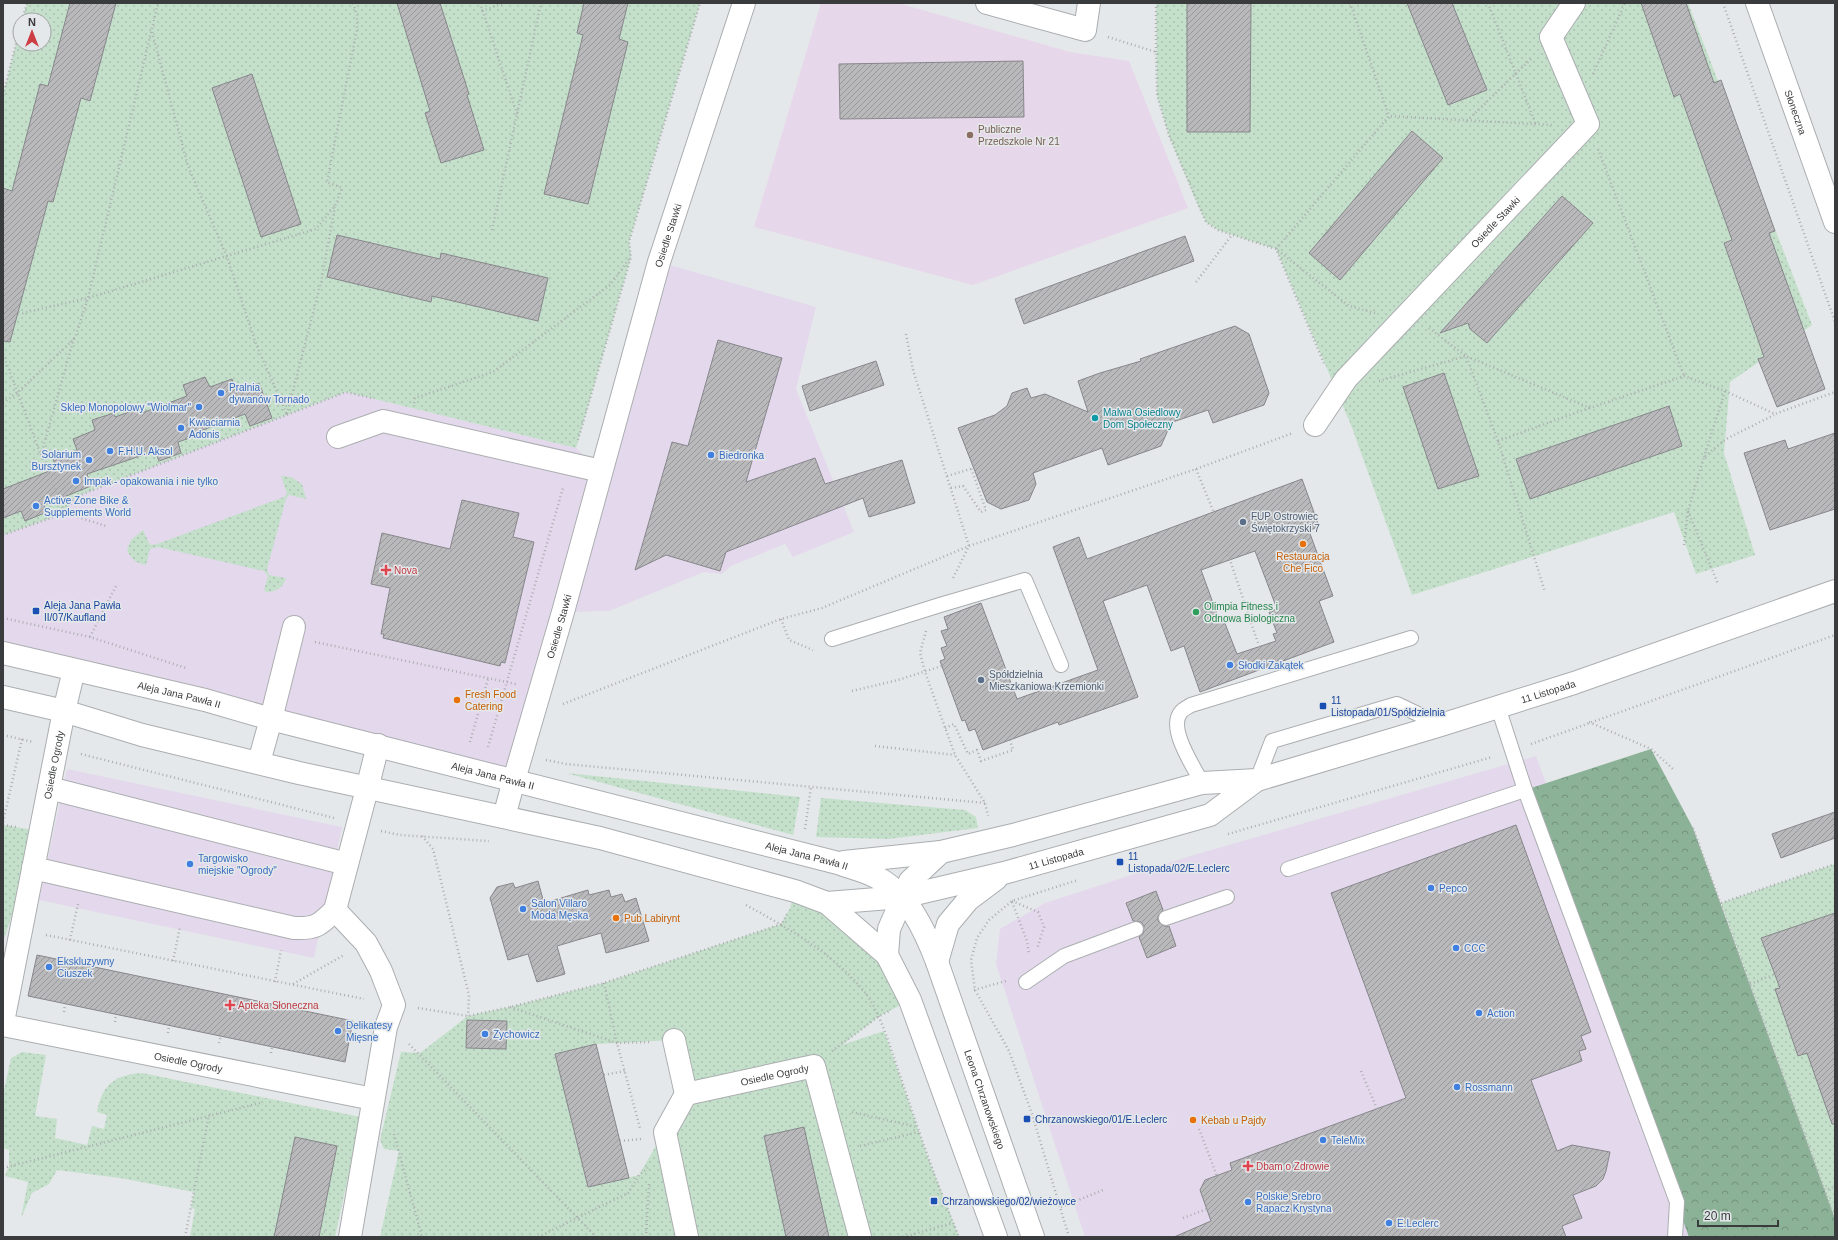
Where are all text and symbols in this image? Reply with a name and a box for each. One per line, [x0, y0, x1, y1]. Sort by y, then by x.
north arrow [12, 12, 52, 52]
text: N [28, 16, 36, 28]
street label: Słoneczna [1783, 88, 1809, 137]
place label: Publiczne Przedszkole Nr 21 [978, 124, 1060, 147]
marker: Publiczne Przedszkole Nr 21 [965, 130, 975, 140]
street label: Osiedle Stawki [1468, 194, 1522, 250]
street label: Osiedle Stawki [652, 202, 683, 268]
place label: Pralnia dywanów Tornado [229, 382, 310, 405]
marker: Pralnia dywanów Tornado [216, 388, 226, 398]
place label: Sklep Monopolowy "Wiolmar" [61, 402, 191, 413]
marker: Sklep Monopolowy "Wiolmar" [194, 402, 204, 412]
place label: Malwa Osiedlowy Dom Społeczny [1103, 407, 1181, 430]
marker: Malwa Osiedlowy Dom Społeczny [1090, 413, 1100, 423]
place label: Kwiaciarnia Adonis [189, 417, 241, 440]
marker: Kwiaciarnia Adonis [176, 423, 186, 433]
marker: F.H.U. Aksol [105, 446, 115, 456]
place label: F.H.U. Aksol [118, 446, 172, 457]
place label: Solarium Bursztynek [32, 449, 82, 472]
marker: Biedronka [706, 450, 716, 460]
place label: Biedronka [719, 450, 764, 461]
marker: Solarium Bursztynek [84, 455, 94, 465]
marker: Impak - opakowania i nie tylko [71, 476, 81, 486]
place label: Impak - opakowania i nie tylko [84, 476, 218, 487]
place label: Active Zone Bike & Supplements World [44, 495, 131, 518]
marker: Active Zone Bike & Supplements World [31, 501, 41, 511]
place label: FUP Ostrowiec Świętokrzyski 7 [1251, 511, 1320, 534]
marker: FUP Ostrowiec Świętokrzyski 7 [1238, 517, 1248, 527]
marker: Restauracja Che Fico [1298, 539, 1308, 549]
place label: Restauracja Che Fico [1276, 551, 1330, 574]
marker: Nova [381, 565, 391, 575]
place label: Nova [394, 565, 418, 576]
street label: Osiedle Stawki [544, 593, 573, 660]
place label: Aleja Jana Pawła II/07/Kaufland [44, 600, 121, 623]
place label: Olimpia Fitness i Odnowa Biologiczna [1204, 601, 1296, 624]
marker: Aleja Jana Pawła II/07/Kaufland [31, 606, 41, 616]
marker: Olimpia Fitness i Odnowa Biologiczna [1191, 607, 1201, 617]
marker: Słodki Zakątek [1225, 660, 1235, 670]
place label: Słodki Zakątek [1238, 660, 1305, 671]
place label: Spółdzielnia Mieszkaniowa Krzemionki [989, 669, 1104, 692]
marker: Spółdzielnia Mieszkaniowa Krzemionki [976, 675, 986, 685]
street label: 11 Listopada [1520, 677, 1577, 705]
street label: Aleja Jana Pawła II [137, 679, 222, 710]
place label: Fresh Food Catering [465, 689, 516, 712]
marker: Fresh Food Catering [452, 695, 462, 705]
place label: 11 Listopada/01/Spółdzielnia [1331, 695, 1445, 718]
marker: 11 Listopada/01/Spółdzielnia [1318, 701, 1328, 711]
street label: Osiedle Ogrody [41, 730, 66, 800]
street label: Aleja Jana Pawła II [450, 760, 535, 791]
street label: Aleja Jana Pawła II [764, 839, 850, 872]
street label: 11 Listopada [1027, 845, 1085, 871]
place label: 11 Listopada/02/E.Leclerc [1128, 851, 1230, 874]
place label: Targowisko miejskie "Ogrody" [198, 853, 277, 876]
marker: 11 Listopada/02/E.Leclerc [1115, 857, 1125, 867]
marker: Targowisko miejskie "Ogrody" [185, 859, 195, 869]
marker: Pepco [1426, 883, 1436, 893]
place label: Pepco [1439, 883, 1468, 894]
place label: Salon Villaro Moda Męska [531, 898, 589, 921]
marker: Salon Villaro Moda Męska [518, 904, 528, 914]
marker: Pub Labirynt [611, 913, 621, 923]
place label: Pub Labirynt [624, 913, 680, 924]
marker: CCC [1451, 943, 1461, 953]
place label: CCC [1464, 943, 1486, 954]
place label: Ekskluzywny Ciuszek [57, 956, 114, 979]
marker: Ekskluzywny Ciuszek [44, 962, 54, 972]
marker: Apteka Słoneczna [225, 1000, 235, 1010]
place label: Apteka Słoneczna [238, 1000, 319, 1011]
marker: Action [1474, 1008, 1484, 1018]
place label: Action [1487, 1008, 1515, 1019]
place label: Delikatesy Mięsne [346, 1020, 392, 1043]
marker: Delikatesy Mięsne [333, 1026, 343, 1036]
marker: Zychowicz [480, 1029, 490, 1039]
place label: Zychowicz [493, 1029, 540, 1040]
street label: Leona Chrzanowskiego [962, 1048, 1007, 1151]
street label: Osiedle Ogrody [153, 1050, 223, 1074]
street label: Osiedle Ogrody [739, 1062, 810, 1087]
marker: Rossmann [1452, 1082, 1462, 1092]
place label: Rossmann [1465, 1082, 1513, 1093]
marker: Chrzanowskiego/01/E.Leclerc [1022, 1114, 1032, 1124]
place label: Chrzanowskiego/01/E.Leclerc [1035, 1114, 1167, 1125]
marker: Kebab u Pajdy [1188, 1115, 1198, 1125]
place label: Kebab u Pajdy [1201, 1115, 1266, 1126]
marker: TeleMix [1318, 1135, 1328, 1145]
place label: TeleMix [1331, 1135, 1365, 1146]
marker: Dbam o Zdrowie [1243, 1161, 1253, 1171]
place label: Dbam o Zdrowie [1256, 1161, 1330, 1172]
place label: Polskie Srebro Rapacz Krystyna [1256, 1191, 1332, 1214]
marker: Chrzanowskiego/02/wieżowce [929, 1196, 939, 1206]
place label: Chrzanowskiego/02/wieżowce [942, 1196, 1076, 1207]
marker: Polskie Srebro Rapacz Krystyna [1243, 1197, 1253, 1207]
scale bar [1698, 1202, 1778, 1228]
text: 20 m [1704, 1209, 1731, 1223]
marker: E.Leclerc [1384, 1218, 1394, 1228]
place label: E.Leclerc [1397, 1218, 1439, 1229]

